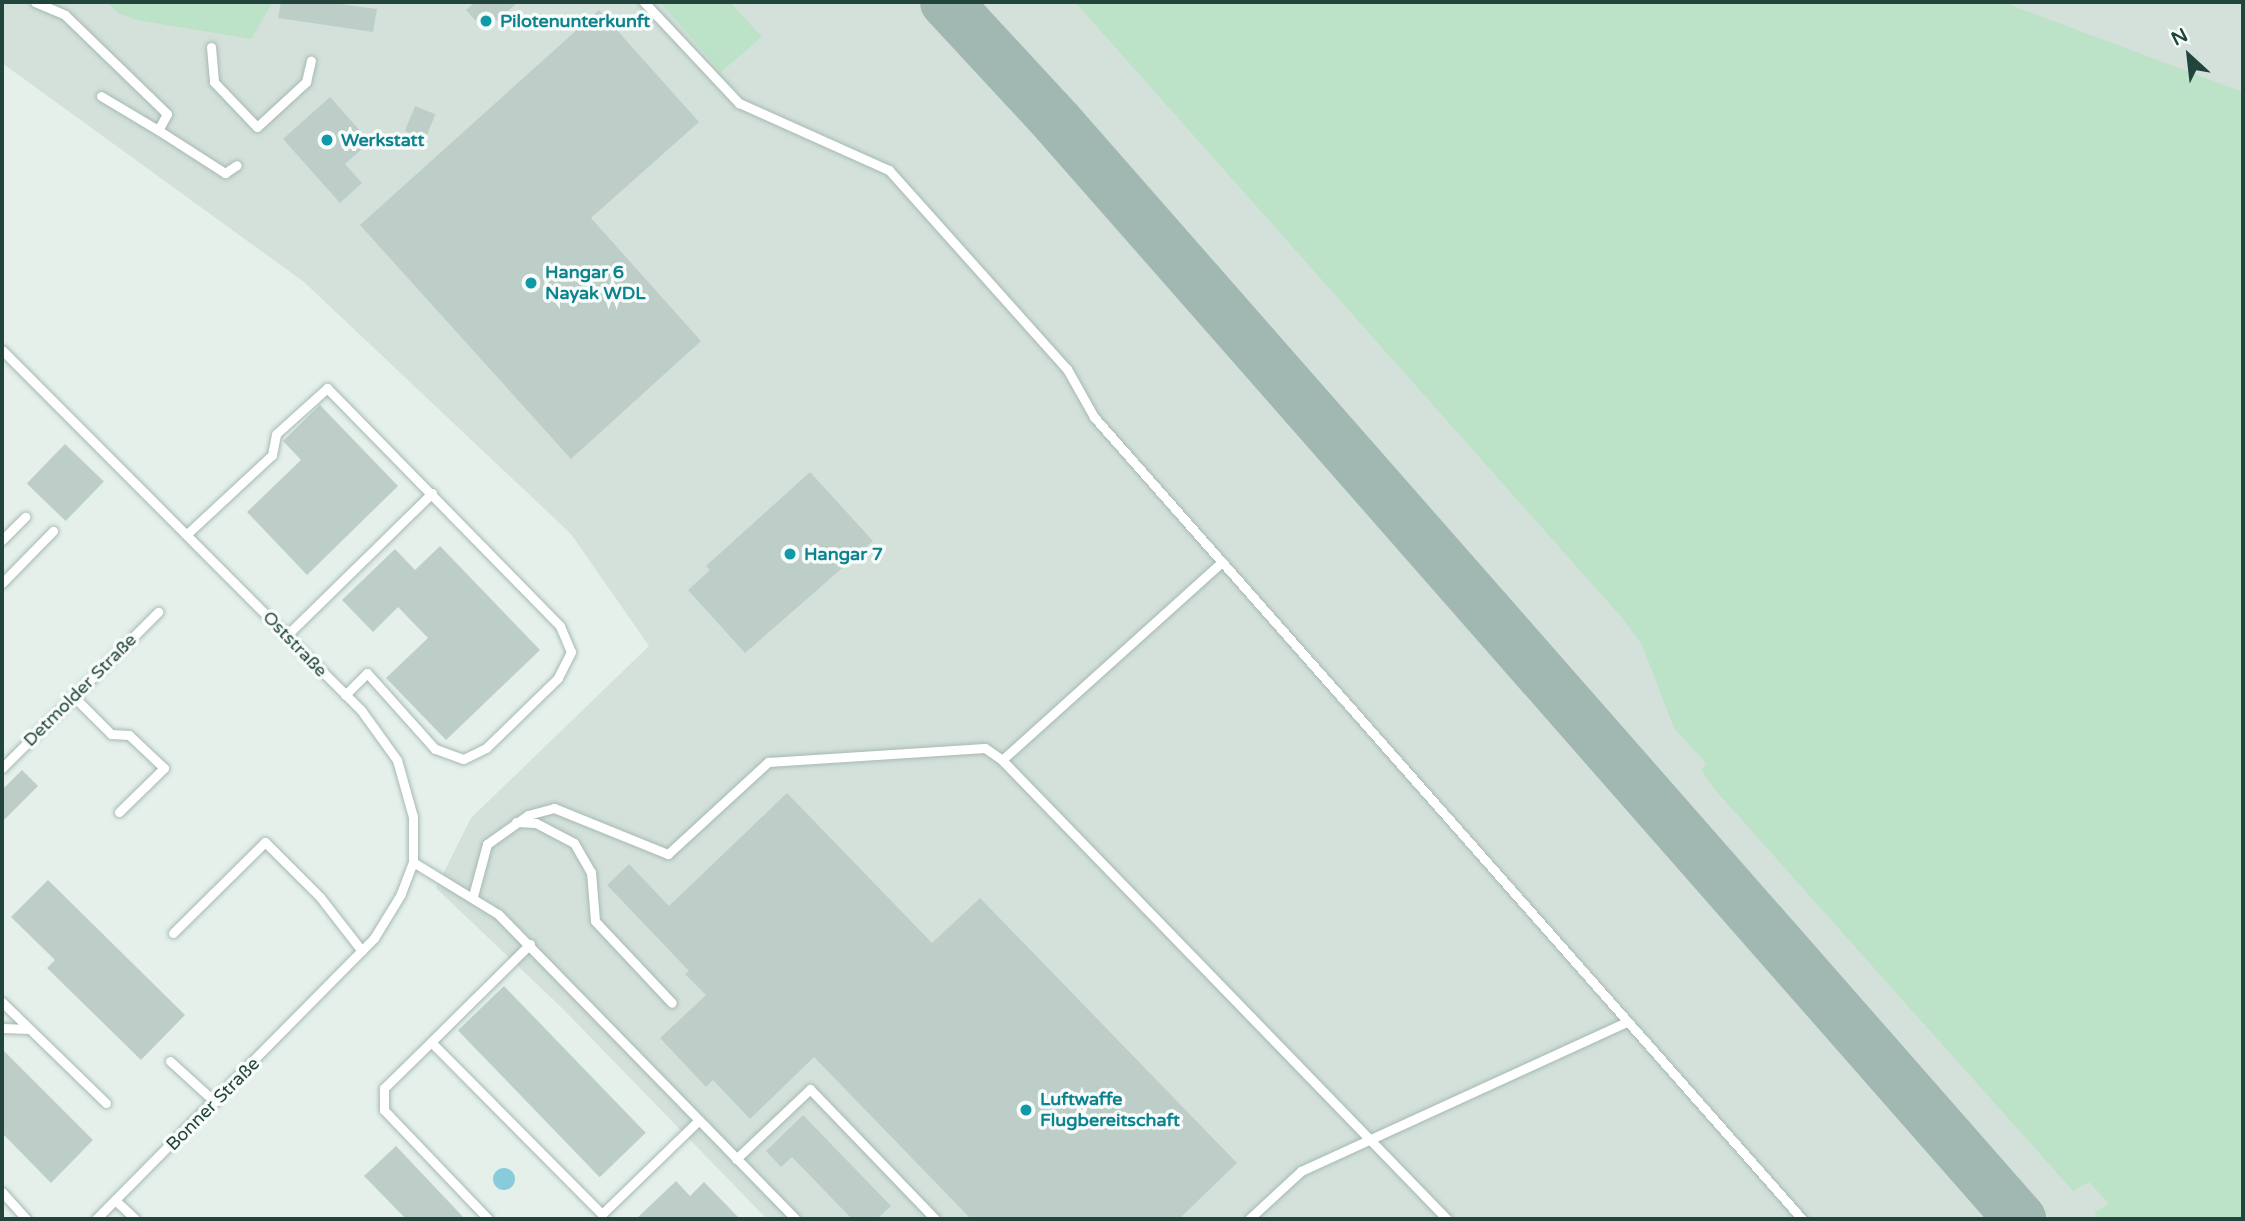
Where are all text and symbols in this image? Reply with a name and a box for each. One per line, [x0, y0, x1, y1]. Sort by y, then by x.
place label: Pilotenunterkunft [500, 10, 650, 32]
marker: Pilotenunterkunft [478, 13, 494, 29]
north arrow [2154, 21, 2224, 91]
text: N [2168, 24, 2191, 51]
place label: Werkstatt [341, 129, 424, 151]
marker: Werkstatt [319, 132, 335, 148]
place label: Hangar 6 Nayak WDL [545, 262, 646, 304]
marker: Hangar 6 Nayak WDL [523, 275, 539, 291]
place label: Hangar 7 [804, 543, 883, 565]
marker: Hangar 7 [782, 546, 798, 562]
street label: Oststraße [258, 606, 332, 682]
street label: Detmolder Straße [19, 629, 141, 751]
street label: Bonner Straße [162, 1053, 264, 1155]
place label: Luftwaffe Flugbereitschaft [1040, 1089, 1180, 1132]
marker: Luftwaffe Flugbereitschaft [1018, 1102, 1034, 1118]

